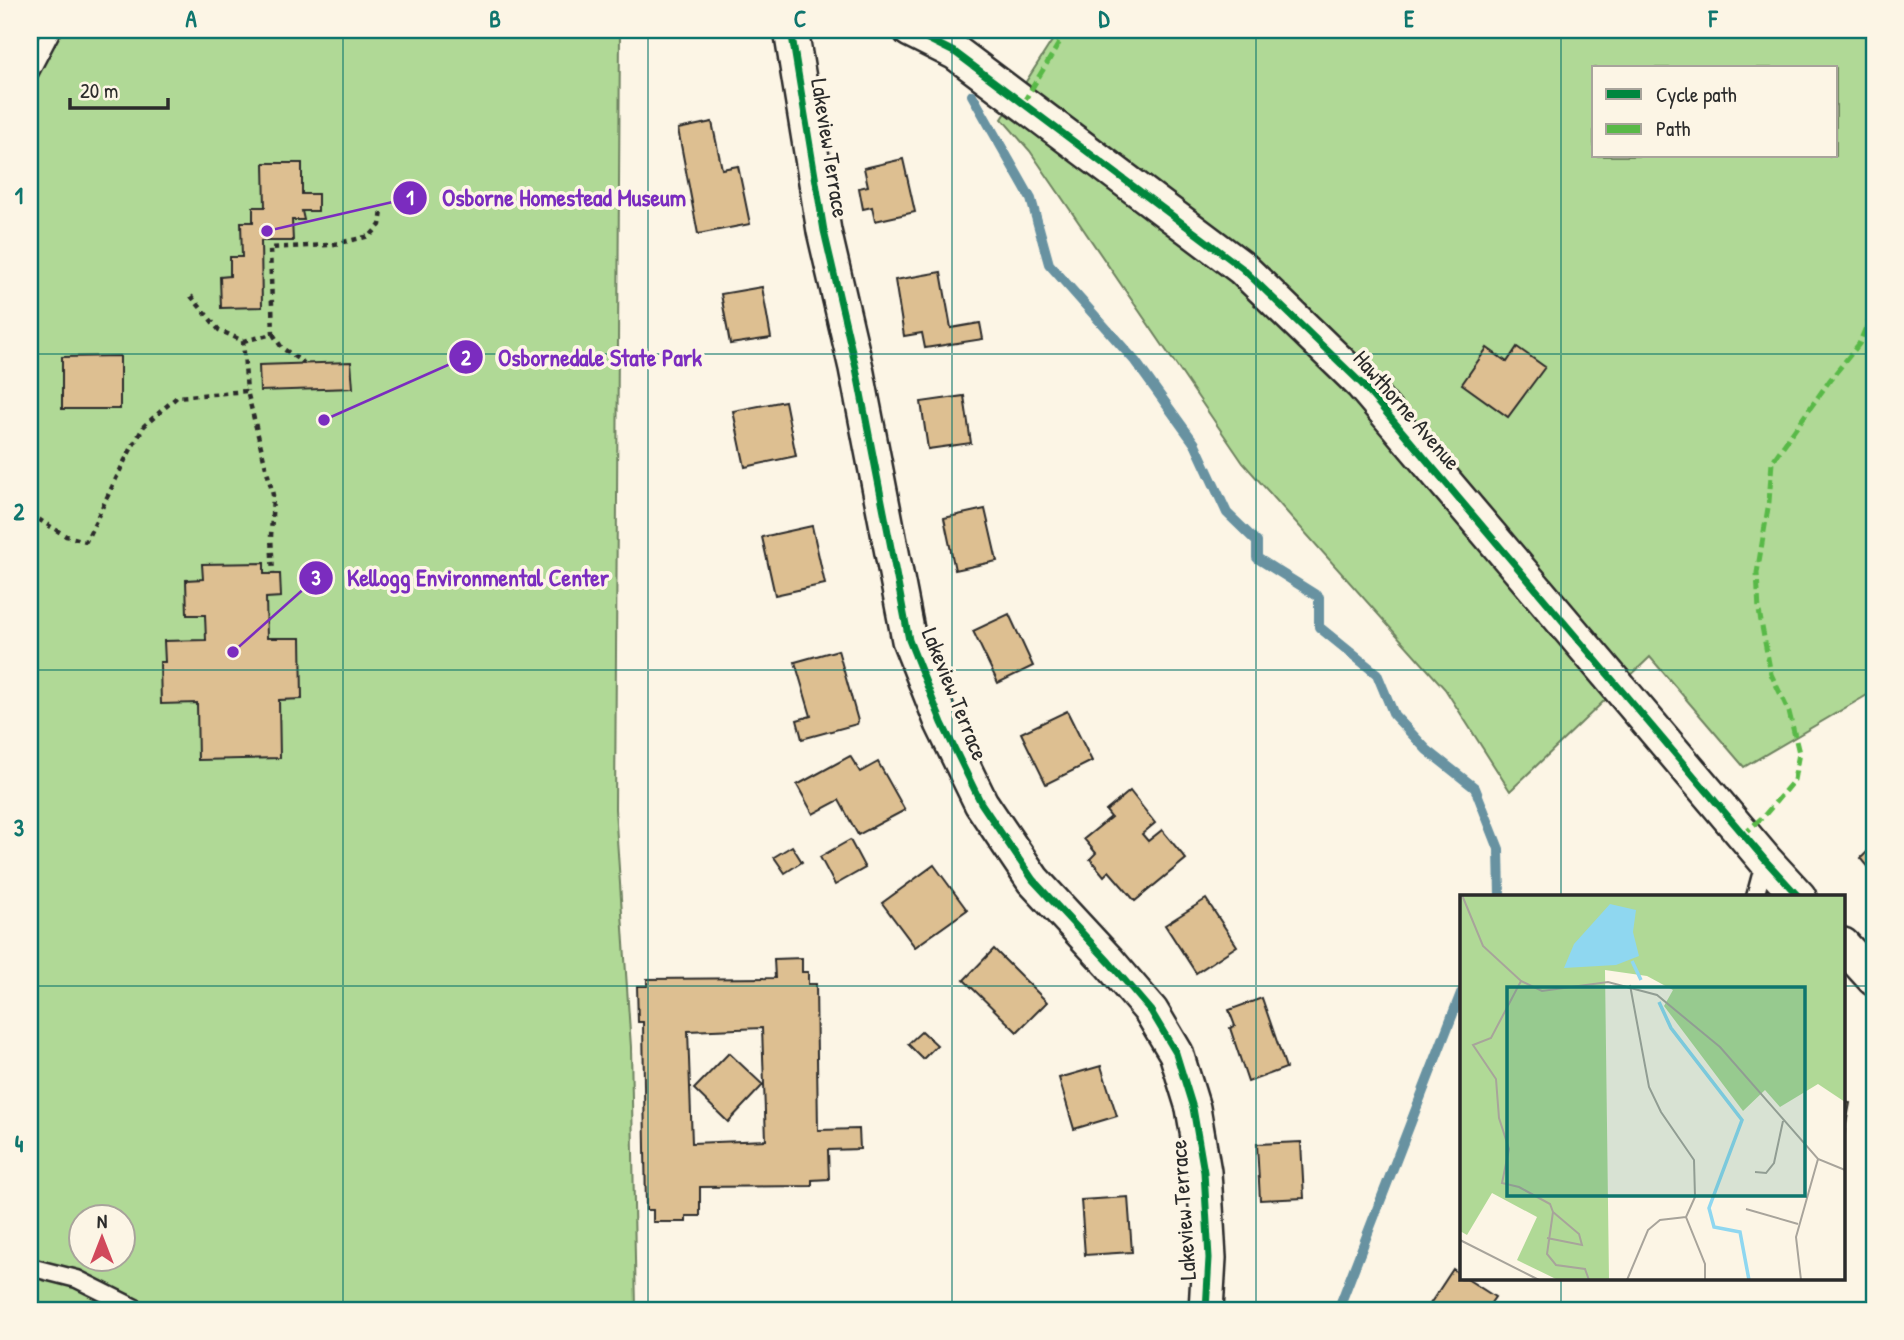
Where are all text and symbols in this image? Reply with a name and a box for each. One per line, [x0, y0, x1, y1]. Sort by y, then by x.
text: A [185, 3, 197, 34]
text: B [489, 3, 501, 34]
text: C [794, 3, 806, 34]
text: D [1099, 3, 1111, 34]
text: E [1404, 3, 1415, 34]
text: F [1708, 3, 1719, 34]
scale bar [70, 66, 168, 110]
legend [1592, 66, 1838, 158]
text: 20 m [80, 76, 118, 105]
street label: Lakeview Terrace [804, 76, 857, 220]
text: Cycle path [1656, 80, 1737, 109]
text: Path [1656, 114, 1691, 143]
callout: Osborne Homestead Museum [393, 175, 700, 220]
text: 1 [15, 180, 23, 211]
text: Osborne Homestead Museum [442, 181, 686, 213]
text: 1 [406, 183, 414, 212]
callout: Osbornedale State Park [449, 335, 716, 380]
text: Osbornedale State Park [498, 341, 702, 373]
text: 2 [461, 343, 471, 372]
street label: Hawthorne Avenue [1347, 343, 1468, 476]
text: 2 [14, 496, 25, 527]
callout: Kellogg Environmental Center [298, 555, 623, 600]
text: Kellogg Environmental Center [347, 561, 610, 594]
text: 3 [311, 563, 321, 592]
street label: Lakeview Terrace [915, 623, 996, 765]
text: 3 [14, 812, 24, 843]
inset map [1460, 895, 1844, 1280]
text: 4 [15, 1128, 24, 1159]
street label: Lakeview Terrace [1162, 1139, 1203, 1281]
north arrow [66, 1204, 136, 1274]
text: N [97, 1208, 107, 1234]

